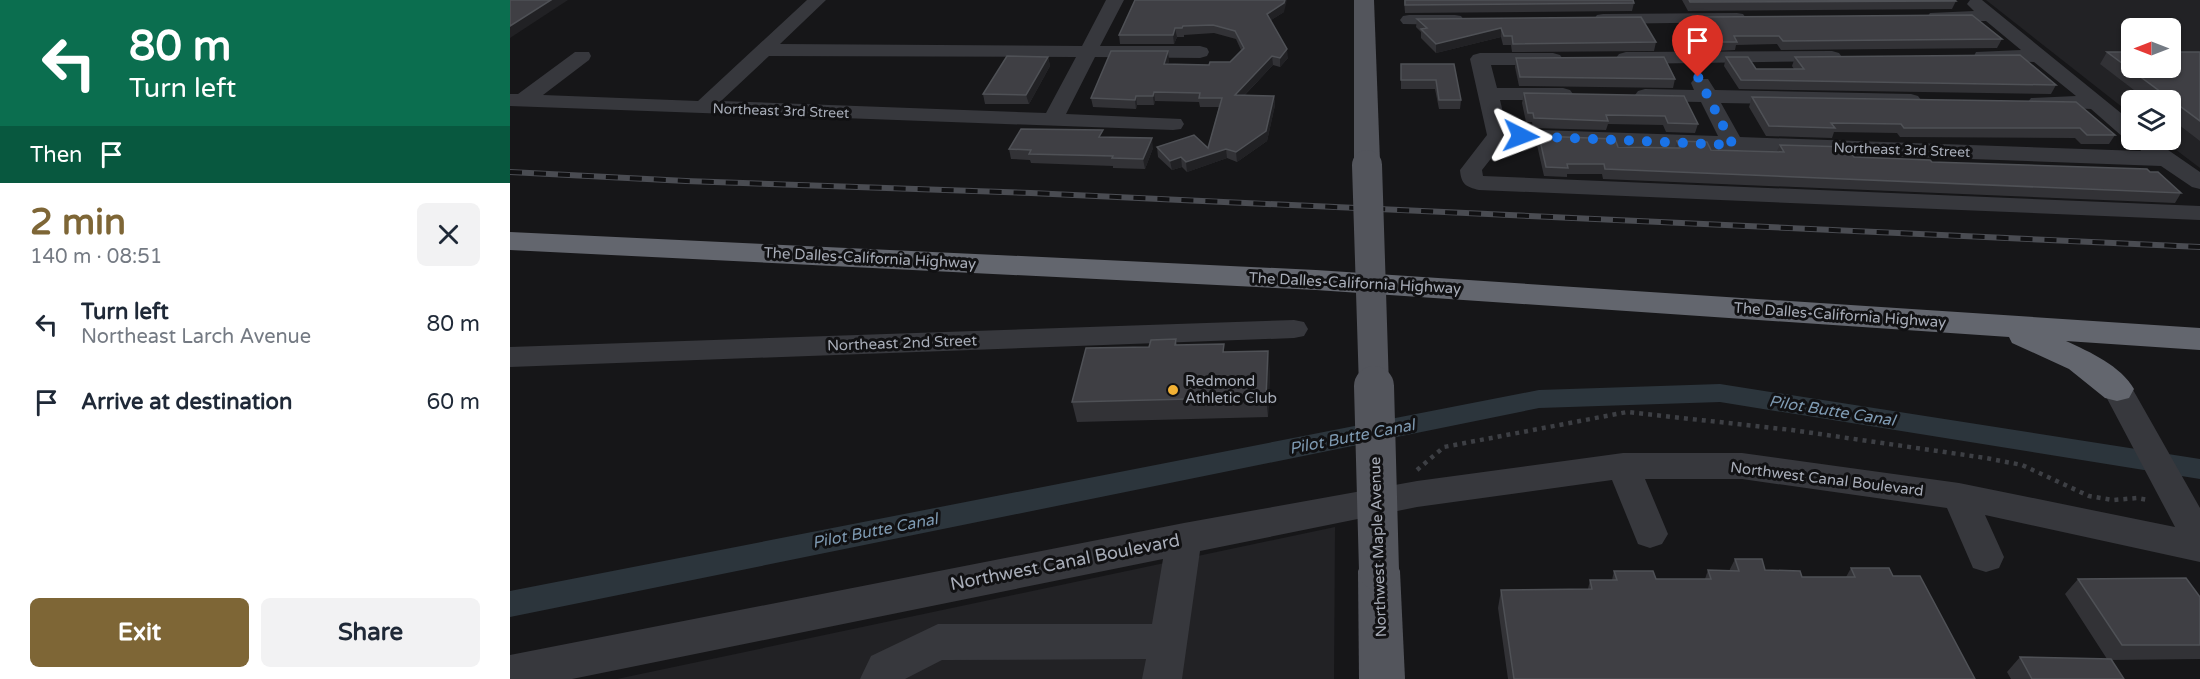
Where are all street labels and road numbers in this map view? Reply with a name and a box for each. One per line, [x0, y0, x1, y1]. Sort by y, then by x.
street label: Northeast 3rd Street [712, 100, 850, 122]
street label: Northeast 3rd Street [1833, 139, 1971, 161]
street label: The Dalles-California Highway [763, 243, 977, 273]
street label: The Dalles-California Highway [1248, 268, 1462, 298]
street label: The Dalles-California Highway [1733, 299, 1947, 331]
street label: Northeast 2nd Street [827, 331, 978, 355]
street label: Northwest Maple Avenue [1366, 456, 1390, 638]
street label: Northwest Canal Boulevard [1729, 458, 1925, 500]
street label: Northwest Canal Boulevard [948, 529, 1182, 595]

